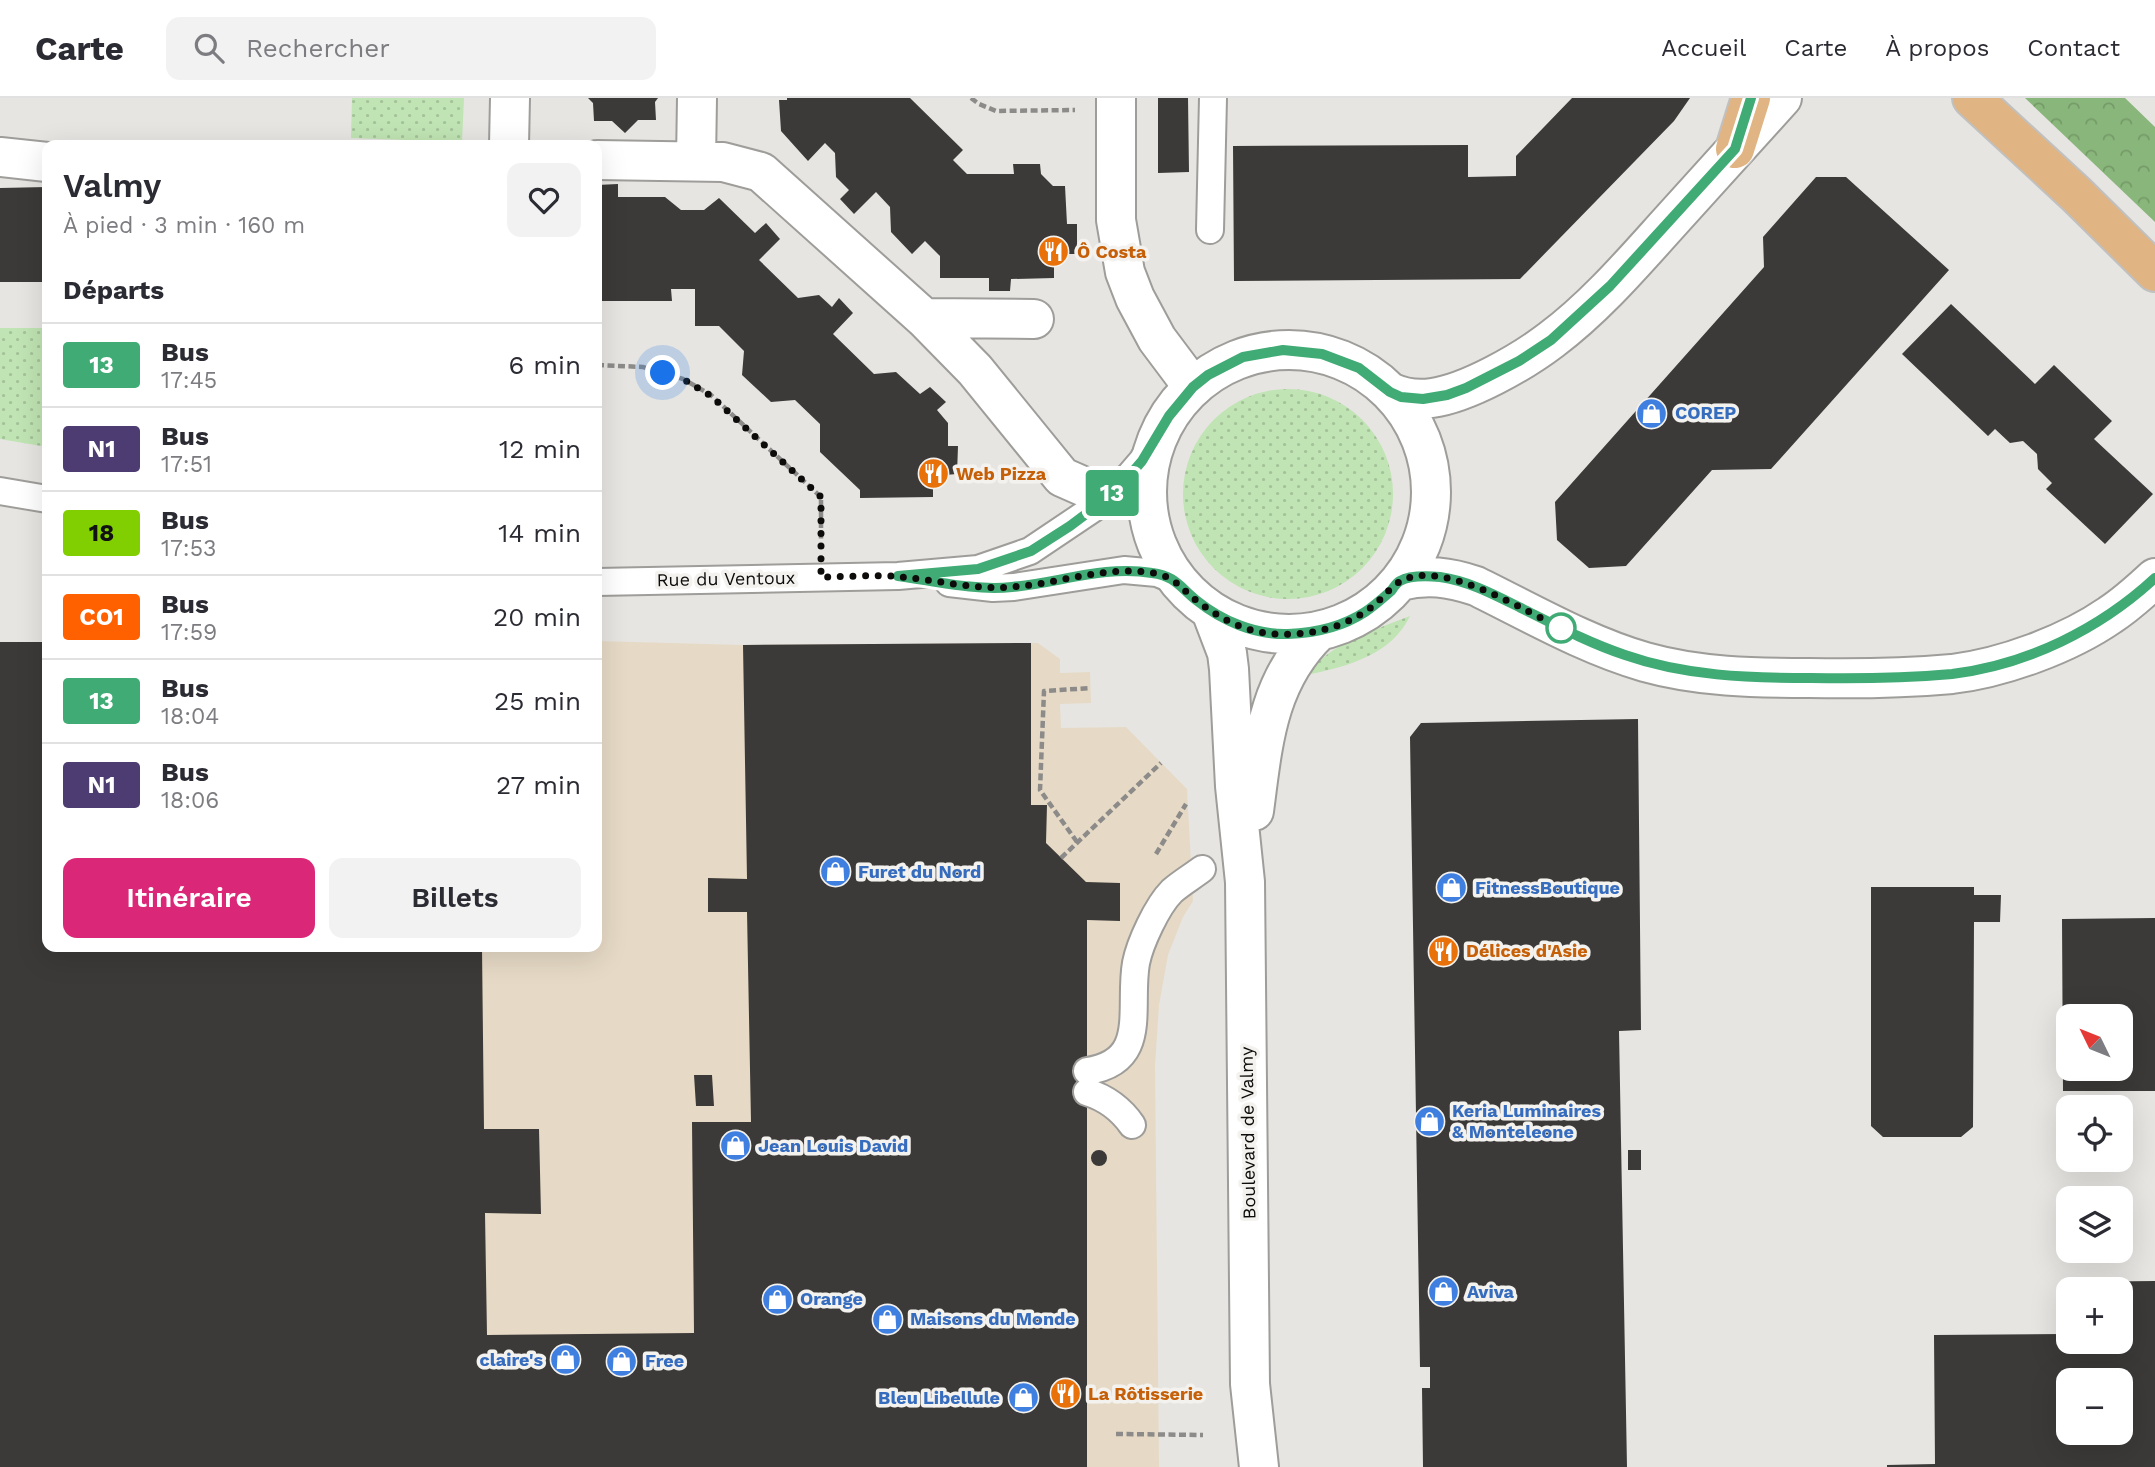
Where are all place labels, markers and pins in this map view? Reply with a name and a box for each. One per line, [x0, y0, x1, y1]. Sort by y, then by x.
restaurant icon: Ô Costa [1037, 235, 1071, 269]
place label: Ô Costa [1077, 241, 1147, 262]
shop icon: COREP [1635, 396, 1669, 430]
place label: COREP [1675, 402, 1736, 423]
restaurant icon: Web Pizza [916, 457, 950, 491]
place label: Web Pizza [956, 463, 1047, 484]
unlabelled marker [1546, 613, 1576, 643]
shop icon: Furet du Nord [818, 855, 852, 889]
place label: Furet du Nord [858, 861, 981, 882]
shop icon: FitnessBoutique [1435, 871, 1469, 905]
place label: FitnessBoutique [1475, 877, 1620, 898]
restaurant icon: Délices d'Asie [1426, 934, 1460, 968]
place label: Délices d'Asie [1466, 940, 1588, 961]
place label: Keria Luminaires & Monteleone [1452, 1100, 1601, 1142]
shop icon: Keria Luminaires & Monteleone [1412, 1104, 1446, 1138]
shop icon: Jean Louis David [718, 1129, 752, 1163]
place label: Jean Louis David [758, 1135, 908, 1156]
shop icon: Aviva [1427, 1275, 1461, 1309]
place label: Aviva [1467, 1281, 1515, 1302]
shop icon: Orange [760, 1282, 794, 1316]
place label: Orange [800, 1288, 863, 1309]
shop icon: Maisons du Monde [870, 1302, 904, 1336]
place label: Maisons du Monde [910, 1308, 1076, 1329]
shop icon: claire's [549, 1343, 583, 1377]
shop icon: Free [605, 1344, 639, 1378]
place label: claire's [479, 1349, 543, 1370]
place label: Free [645, 1350, 684, 1371]
restaurant icon: La Rôtisserie [1048, 1377, 1082, 1411]
shop icon: Bleu Libellule [1006, 1381, 1040, 1415]
place label: La Rôtisserie [1088, 1383, 1203, 1404]
place label: Bleu Libellule [878, 1387, 1000, 1408]

